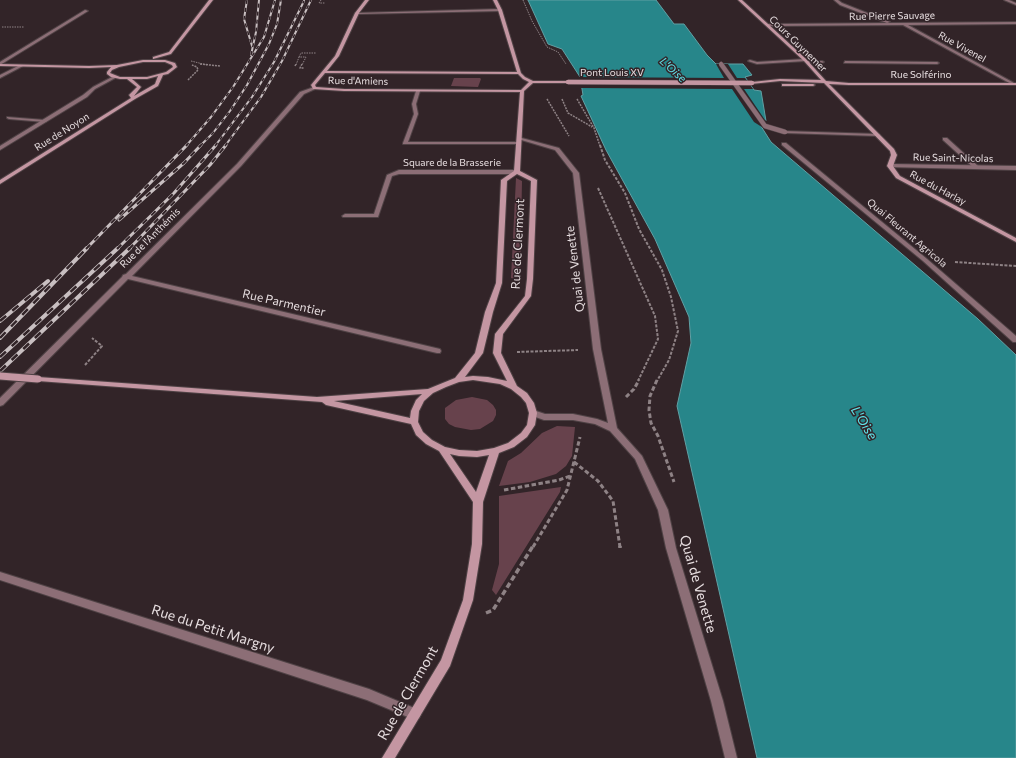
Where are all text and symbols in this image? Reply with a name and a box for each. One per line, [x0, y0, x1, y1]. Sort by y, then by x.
street label: Rue Pierre Sauvage [849, 9, 935, 23]
street label: Cours Guynemer [767, 13, 829, 75]
street label: Rue Vivenel [936, 29, 988, 65]
water label: L'Oise [657, 55, 689, 85]
street label: Pont Louis XV [580, 67, 644, 79]
street label: Rue Solférino [890, 69, 952, 81]
street label: Rue d'Amiens [328, 74, 388, 88]
street label: Rue de Noyon [32, 110, 92, 154]
street label: Rue Saint-Nicolas [913, 151, 993, 165]
street label: Square de la Brasserie [403, 157, 501, 169]
street label: Rue du Harlay [908, 168, 968, 208]
street label: Quai Fleurant Agricola [865, 196, 949, 270]
street label: Rue de Clermont [508, 198, 528, 290]
street label: Rue de l'Anthémis [117, 205, 183, 271]
street label: Quai de Venette [563, 225, 587, 313]
street label: Rue Parmentier [241, 286, 327, 320]
water label: L'Oise [848, 403, 880, 443]
street label: Quai de Venette [676, 533, 720, 635]
street label: Rue du Petit Margny [149, 601, 277, 657]
street label: Rue de Clermont [374, 643, 442, 743]

